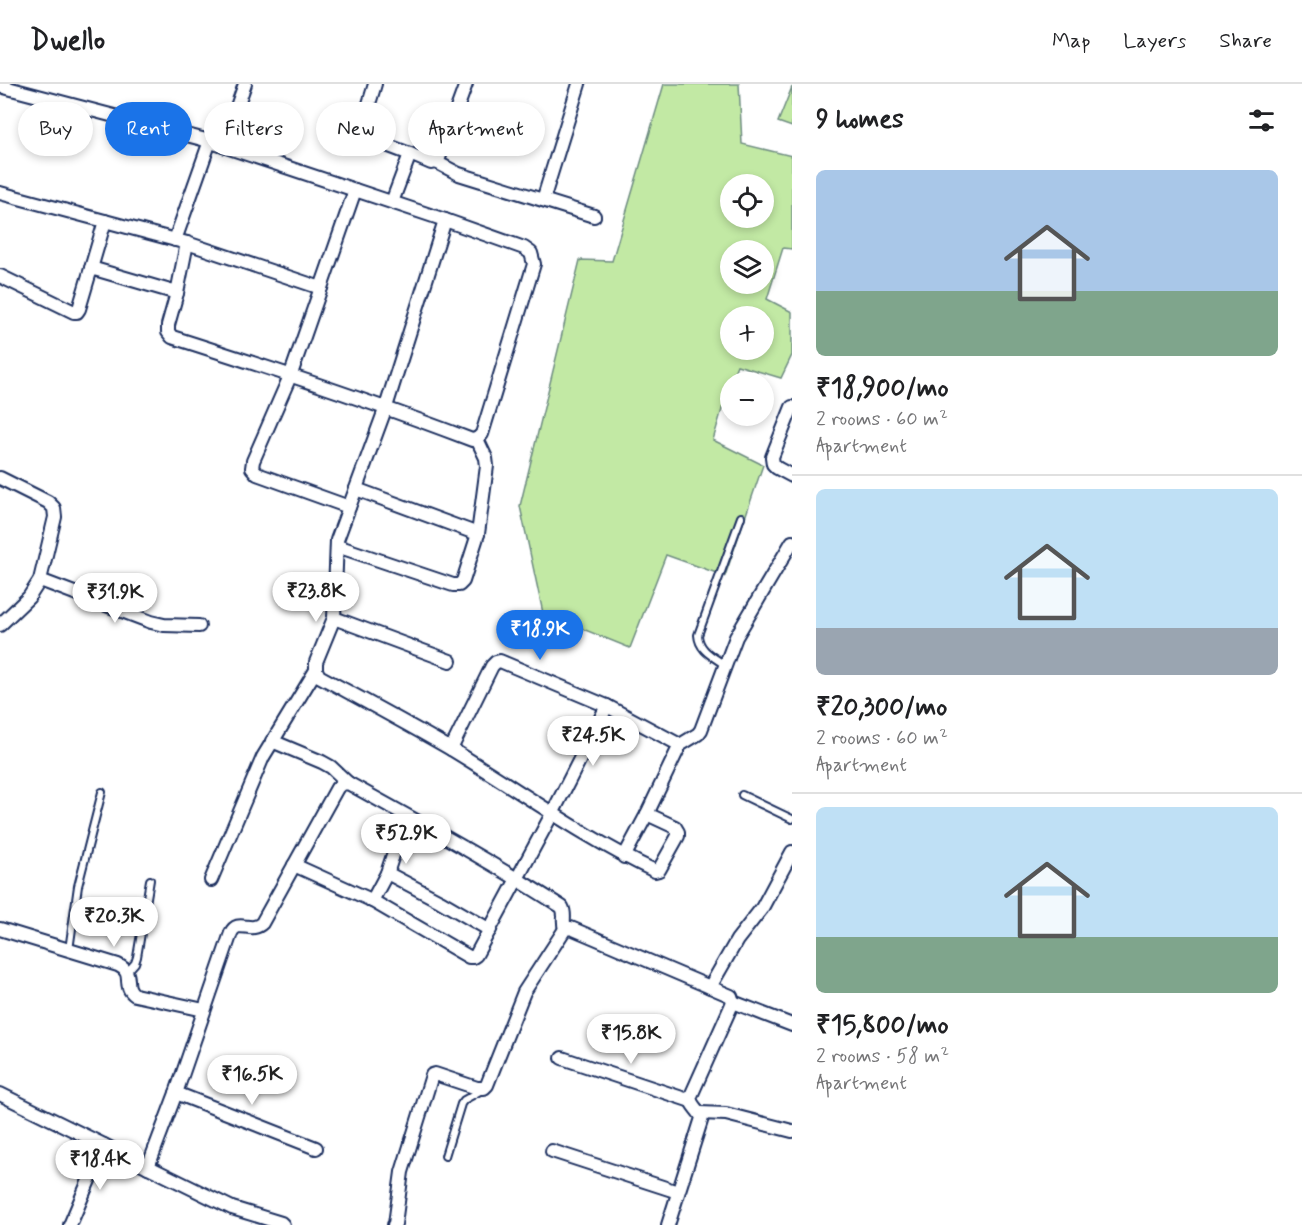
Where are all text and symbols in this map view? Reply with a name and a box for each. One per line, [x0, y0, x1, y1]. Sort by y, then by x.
text: Dwello [30, 23, 105, 60]
text: Map [1052, 27, 1090, 55]
text: Layers [1123, 27, 1186, 55]
text: Share [1219, 27, 1272, 55]
chip: Buy [18, 102, 93, 156]
chip: Rent [105, 102, 192, 156]
chip: Filters [204, 102, 304, 156]
chip: New [316, 102, 396, 156]
chip: Apartment [408, 102, 545, 156]
text: 9 homes [816, 103, 904, 137]
icon: filters [1245, 104, 1278, 137]
map controls [720, 174, 774, 426]
button: locate [720, 174, 774, 228]
icon: home [993, 209, 1101, 317]
button: layers [720, 240, 774, 294]
button: + [720, 306, 774, 360]
button: − [720, 372, 774, 426]
text: ₹18,900/mo [816, 372, 949, 406]
text: 2 rooms · 60 m² [816, 406, 948, 433]
text: Apartment [816, 433, 907, 460]
icon: home [993, 528, 1101, 636]
pin: ₹23.8K [267, 572, 365, 623]
pin: ₹31.9K [66, 573, 164, 624]
text: ₹23.8K [286, 578, 346, 605]
text: ₹31.9K [86, 579, 144, 606]
pin: ₹18.9K [491, 610, 589, 661]
text: ₹18.9K [510, 616, 570, 643]
text: ₹20,300/mo [816, 691, 947, 725]
pin: ₹24.5K [544, 716, 642, 767]
text: ₹24.5K [561, 722, 625, 749]
text: 2 rooms · 60 m² [816, 725, 948, 752]
text: Apartment [816, 752, 907, 779]
pin: ₹52.9K [357, 814, 455, 865]
text: ₹52.9K [375, 820, 437, 847]
icon: home [993, 846, 1101, 954]
pin: ₹20.3K [65, 897, 163, 948]
text: ₹20.3K [84, 903, 144, 930]
text: ₹15,800/mo [816, 1009, 949, 1043]
pin: ₹15.8K [582, 1014, 680, 1065]
text: ₹15.8K [601, 1020, 661, 1047]
text: 2 rooms · 58 m² [816, 1043, 949, 1070]
pin: ₹16.5K [203, 1055, 301, 1106]
text: ₹16.5K [221, 1061, 283, 1088]
text: Apartment [816, 1070, 907, 1097]
pin: ₹18.4K [51, 1140, 149, 1191]
text: ₹18.4K [69, 1146, 131, 1173]

